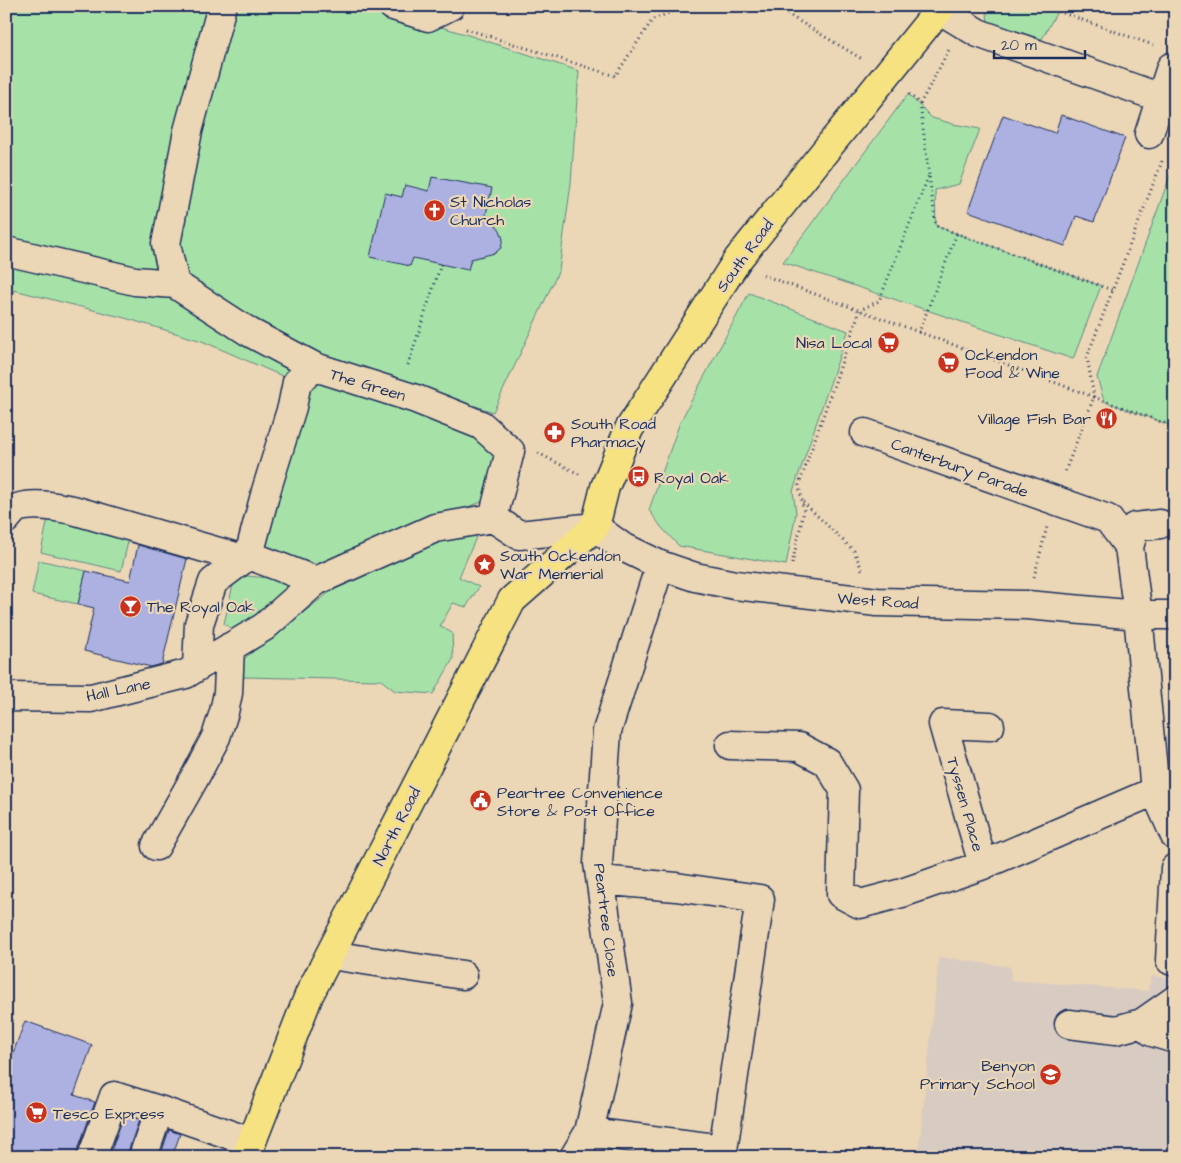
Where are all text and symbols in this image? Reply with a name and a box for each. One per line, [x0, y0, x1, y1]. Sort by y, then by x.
scale bar [994, 28, 1085, 60]
text: 20 m [1001, 35, 1037, 56]
place label: St Nicholas Church [450, 191, 531, 231]
church icon: St Nicholas Church [422, 198, 446, 222]
street label: South Road [711, 215, 779, 296]
supermarket icon: Nisa Local [876, 330, 900, 354]
place label: Nisa Local [796, 332, 872, 354]
place label: Ockendon Food & Wine [965, 344, 1060, 384]
supermarket icon: Ockendon Food & Wine [937, 351, 961, 375]
street label: The Green [327, 363, 408, 407]
restaurant icon: Village Fish Bar [1095, 406, 1119, 430]
place label: Village Fish Bar [978, 408, 1091, 431]
place label: South Road Pharmacy [571, 413, 656, 454]
pharmacy icon: South Road Pharmacy [543, 420, 567, 444]
street label: Canterbury Parade [888, 433, 1032, 504]
bus stop icon: Royal Oak [626, 465, 650, 489]
place label: Royal Oak [654, 467, 729, 490]
place label: South Ockendon War Memerial [500, 545, 621, 585]
place icon: South Ockendon War Memerial [472, 552, 496, 576]
street label: West Road [837, 587, 919, 615]
bar icon: The Royal Oak [119, 594, 143, 618]
place label: The Royal Oak [147, 596, 255, 619]
street label: Hall Lane [84, 672, 153, 708]
street label: Tyssen Place [940, 754, 989, 855]
place label: Peartree Convenience Store & Post Office [497, 782, 663, 822]
street label: North Road [368, 783, 426, 869]
public building icon: Peartree Convenience Store & Post Office [469, 789, 493, 813]
street label: Peartree Close [588, 862, 624, 979]
place label: Benyon Primary School [920, 1055, 1035, 1096]
school or university icon: Benyon Primary School [1039, 1062, 1063, 1086]
supermarket icon: Tesco Express [25, 1101, 49, 1125]
place label: Tesco Express [53, 1103, 165, 1125]

